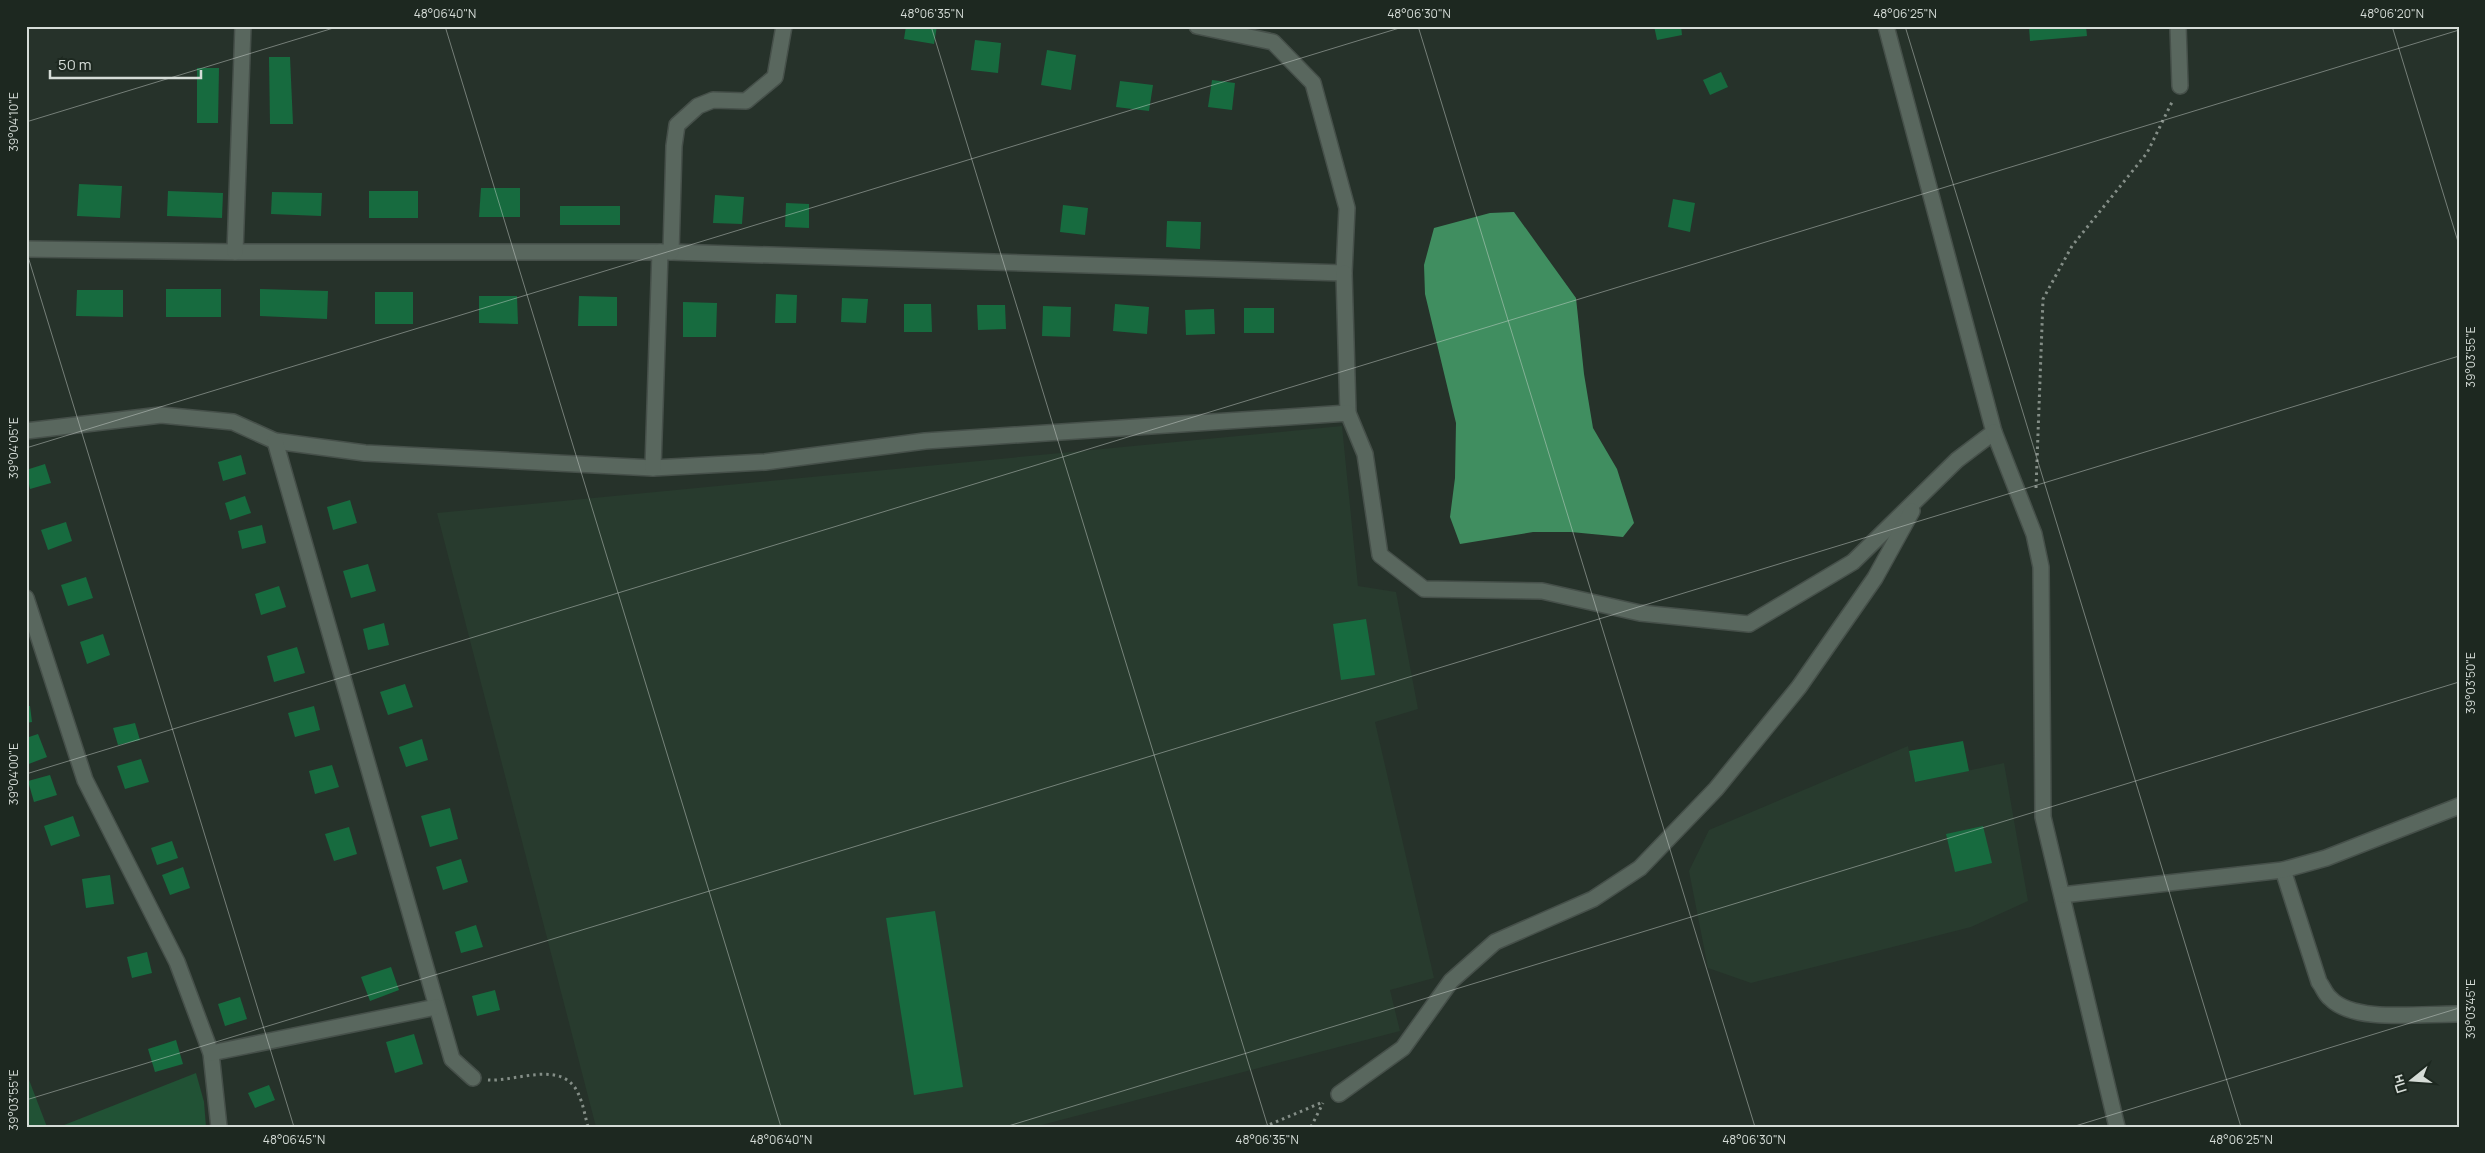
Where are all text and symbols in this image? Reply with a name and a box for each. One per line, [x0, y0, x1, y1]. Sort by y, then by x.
text: 48°06'40"N [414, 5, 476, 22]
text: 48°06'35"N [900, 5, 964, 22]
text: 48°06'30"N [1387, 5, 1451, 22]
text: 48°06'25"N [1873, 5, 1937, 22]
text: 48°06'20"N [2360, 5, 2424, 22]
scale bar [50, 48, 201, 80]
text: 50 m [58, 54, 92, 75]
text: 39°04'10"E [5, 92, 22, 152]
text: 39°03'55"E [2462, 326, 2479, 388]
text: 39°04'05"E [5, 417, 22, 479]
text: 39°03'50"E [2462, 652, 2479, 714]
text: 39°04'00"E [5, 743, 22, 805]
text: 39°03'45"E [2462, 979, 2479, 1039]
north arrow [2388, 1056, 2438, 1106]
text: 39°03'55"E [5, 1069, 22, 1131]
text: Пн [2387, 1072, 2411, 1096]
text: 48°06'45"N [263, 1131, 325, 1148]
text: 48°06'40"N [750, 1131, 812, 1148]
text: 48°06'35"N [1235, 1131, 1299, 1148]
text: 48°06'30"N [1722, 1131, 1786, 1148]
text: 48°06'25"N [2209, 1131, 2273, 1148]

